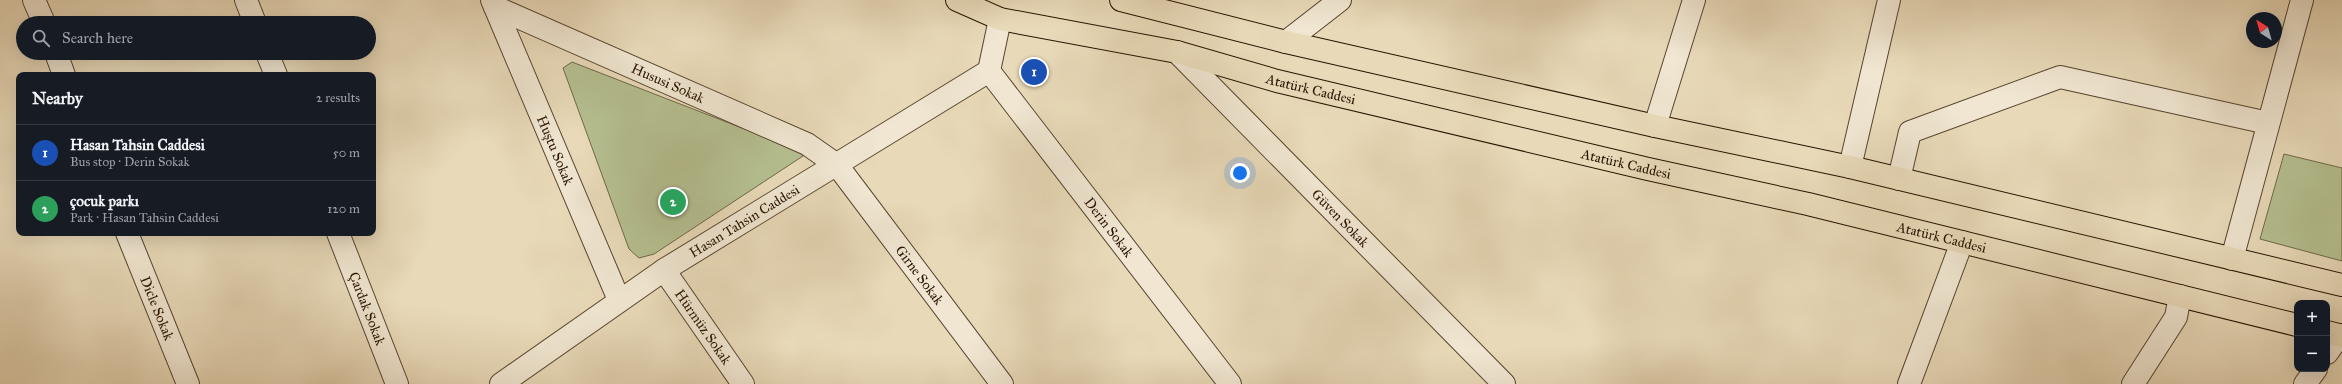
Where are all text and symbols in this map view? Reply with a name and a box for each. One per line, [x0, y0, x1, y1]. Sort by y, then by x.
north arrow [2246, 12, 2282, 48]
search box [16, 16, 376, 60]
icon: search [30, 27, 52, 49]
text: Search here [62, 29, 133, 47]
pin: 1 [1021, 57, 1047, 87]
street label: Hususi Sokak [629, 60, 708, 107]
street label: Atatürk Caddesi [1263, 69, 1358, 108]
text: Nearby [32, 88, 83, 109]
text: 2 results [316, 90, 360, 106]
street label: Huştu Sokak [533, 113, 578, 188]
text: Hasan Tahsin Caddesi [70, 136, 205, 154]
text: 1 [42, 145, 48, 161]
text: 50 m [333, 145, 360, 161]
street label: Atatürk Caddesi [1579, 145, 1673, 182]
text: Bus stop · Derin Sokak [70, 154, 190, 170]
your location [1230, 163, 1250, 183]
street label: Hasan Tahsin Caddesi [686, 181, 803, 261]
street label: Güven Sokak [1308, 185, 1373, 251]
pin: 2 [660, 187, 686, 217]
text: çocuk parkı [70, 192, 139, 210]
street label: Derin Sokak [1081, 194, 1138, 261]
text: 2 [42, 201, 48, 217]
text: 120 m [327, 201, 360, 217]
text: Park · Hasan Tahsin Caddesi [70, 210, 219, 226]
street label: Atatürk Caddesi [1894, 218, 1988, 256]
street label: Girne Sokak [892, 242, 948, 308]
street label: Çardak Sokak [346, 269, 390, 348]
street label: Dicle Sokak [137, 274, 178, 343]
street label: Hürmüz Sokak [671, 286, 735, 368]
map controls [2294, 300, 2330, 372]
button: + [2294, 300, 2330, 336]
button: − [2294, 336, 2330, 372]

